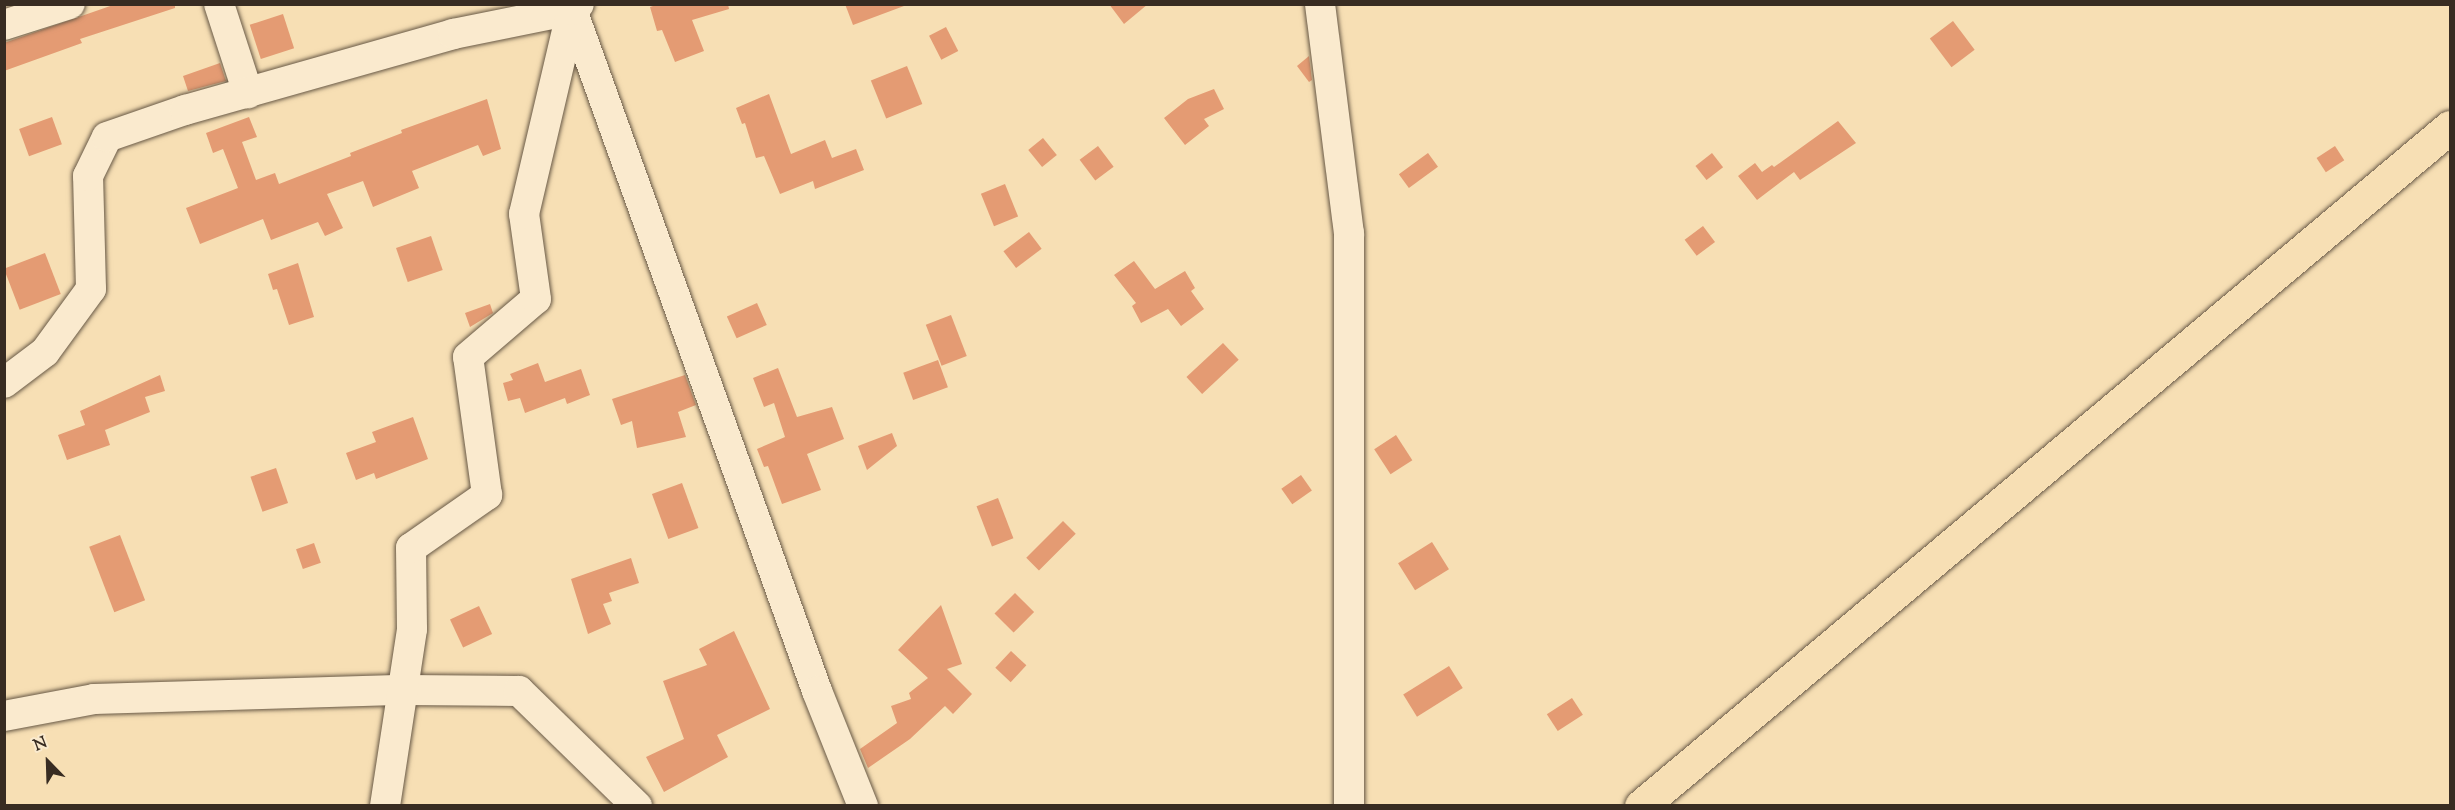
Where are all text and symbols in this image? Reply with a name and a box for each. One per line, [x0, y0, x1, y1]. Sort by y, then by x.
north arrow [18, 732, 78, 792]
text: N [30, 732, 51, 758]

